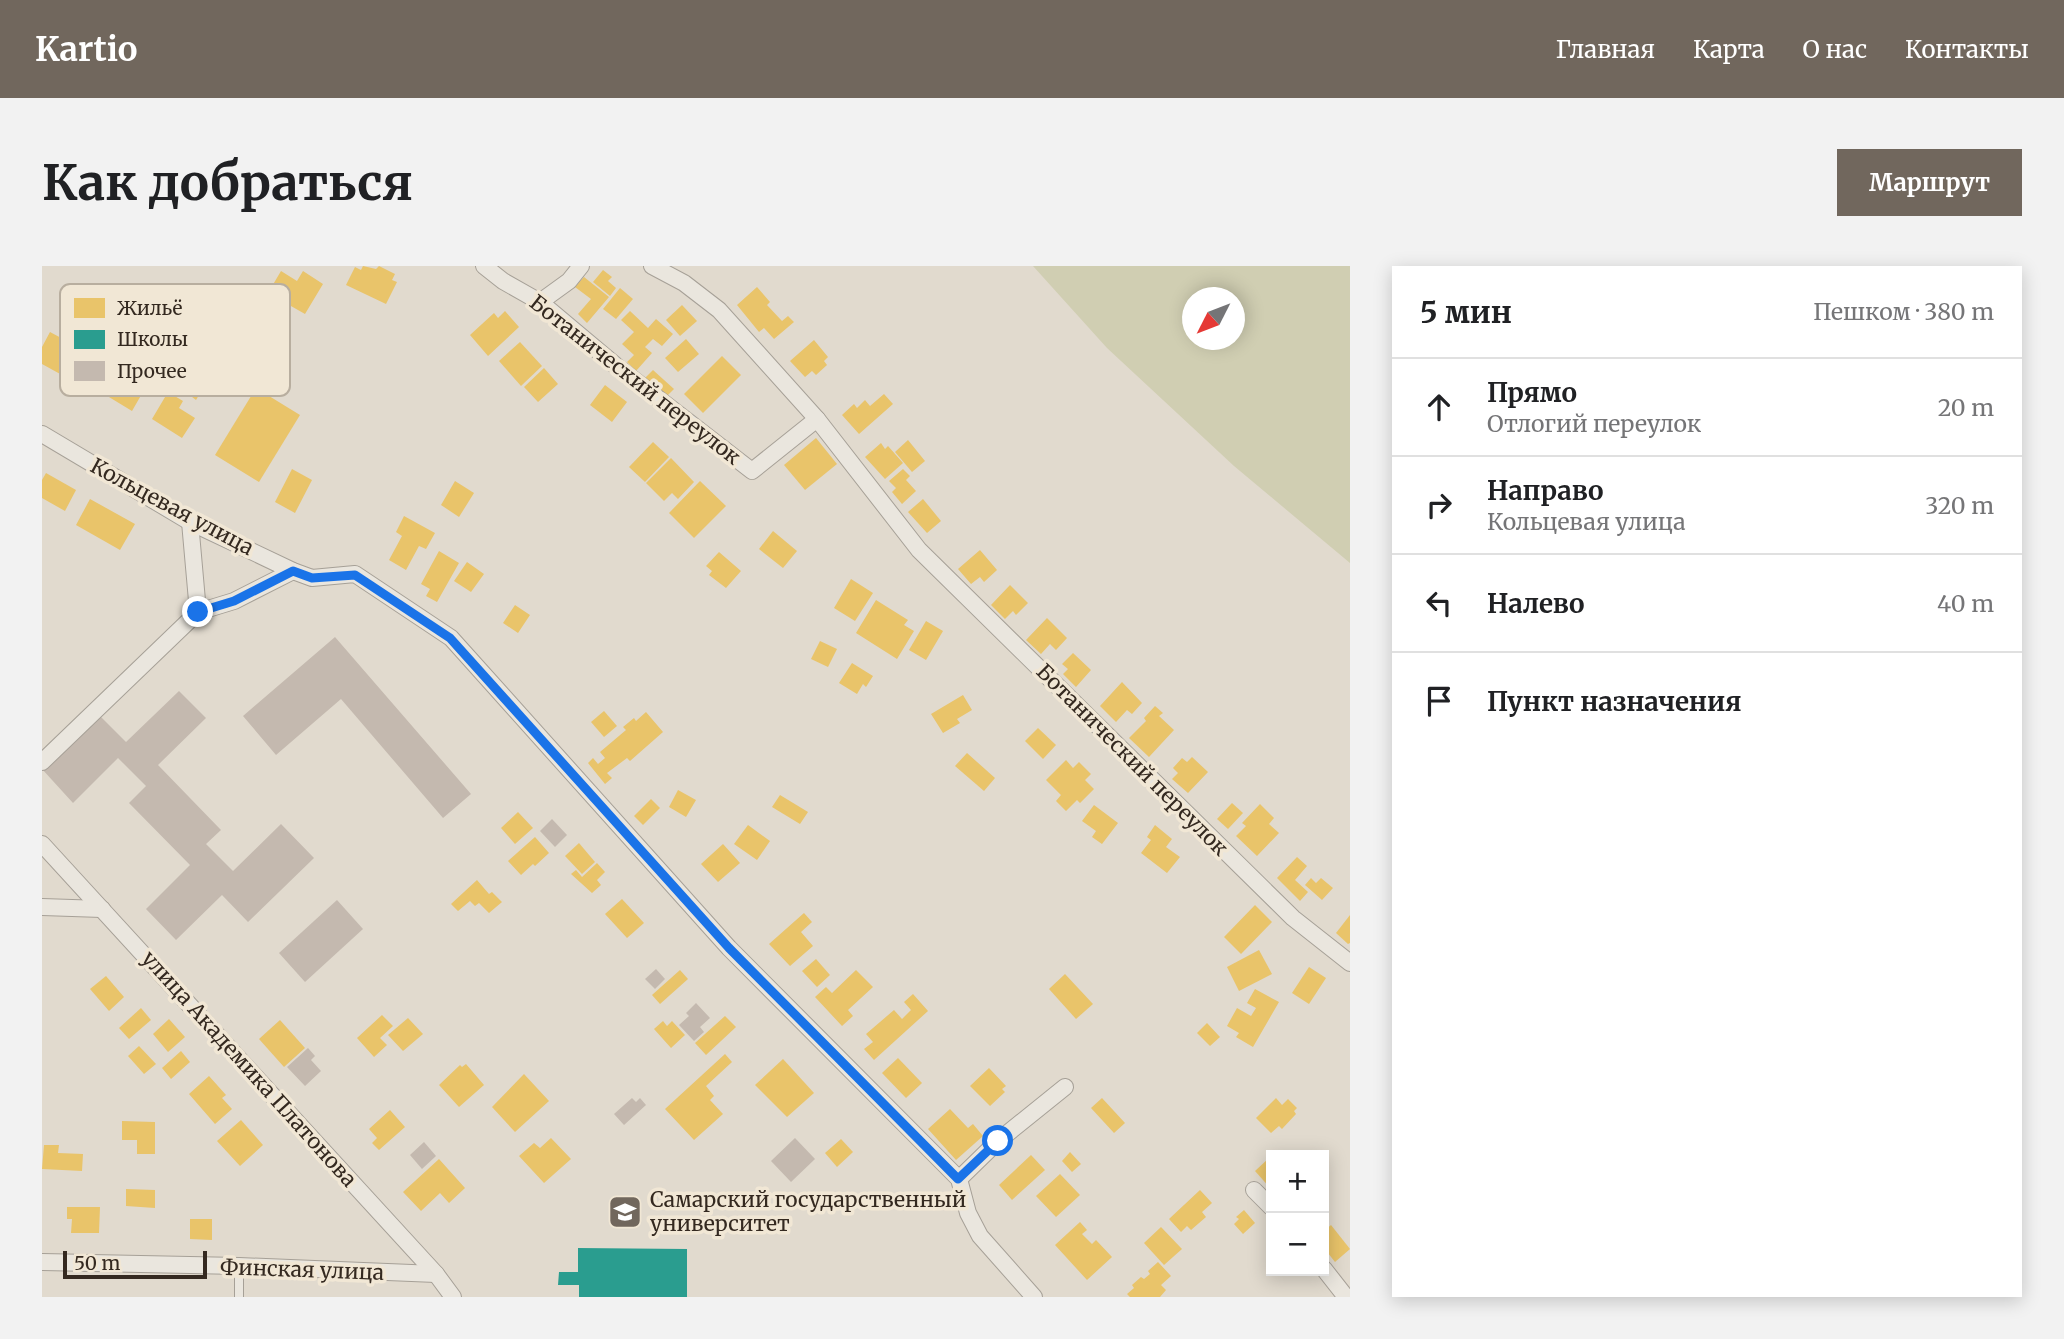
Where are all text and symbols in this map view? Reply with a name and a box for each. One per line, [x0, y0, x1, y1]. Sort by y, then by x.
text: Kartio [35, 29, 138, 70]
text: Главная [1556, 34, 1655, 65]
text: Карта [1693, 34, 1765, 65]
text: О нас [1803, 34, 1867, 65]
text: Контакты [1905, 34, 2029, 65]
button: Маршрут [1837, 149, 2022, 216]
text: Как добраться [42, 152, 413, 213]
legend [60, 284, 290, 396]
north arrow [1182, 287, 1245, 350]
street label: Ботанический переулок [524, 289, 746, 470]
text: 5 мин [1420, 293, 1512, 331]
text: Жильё [117, 296, 182, 320]
text: Пешком · 380 m [1813, 297, 1994, 326]
text: Школы [117, 327, 188, 351]
text: Прочее [117, 359, 187, 383]
text: Прямо [1487, 376, 1577, 409]
icon: ahead [1420, 388, 1458, 426]
text: 20 m [1938, 393, 1994, 422]
text: Отлогий переулок [1487, 409, 1701, 438]
street label: Кольцевая улица [86, 452, 259, 561]
text: Направо [1487, 474, 1604, 507]
icon: right [1420, 486, 1458, 524]
text: 320 m [1925, 491, 1994, 520]
text: Кольцевая улица [1487, 507, 1686, 536]
icon: left [1420, 584, 1458, 622]
text: Налево [1487, 587, 1585, 620]
text: 40 m [1937, 589, 1994, 618]
route end [182, 596, 213, 627]
street label: Ботанический переулок [1031, 658, 1234, 861]
icon: arrive [1420, 682, 1458, 720]
text: Пункт назначения [1487, 685, 1741, 718]
street label: улица Академика Платонова [136, 945, 363, 1192]
route start [982, 1125, 1013, 1156]
map controls [1266, 1150, 1329, 1276]
button: + [1266, 1150, 1329, 1213]
place label: Самарский государственный университет [650, 1186, 966, 1237]
school or university icon: Самарский государственный университет [606, 1193, 644, 1231]
button: − [1266, 1213, 1329, 1276]
scale bar [63, 1248, 206, 1280]
text: 50 m [74, 1251, 120, 1275]
street label: Финская улица [220, 1253, 385, 1286]

